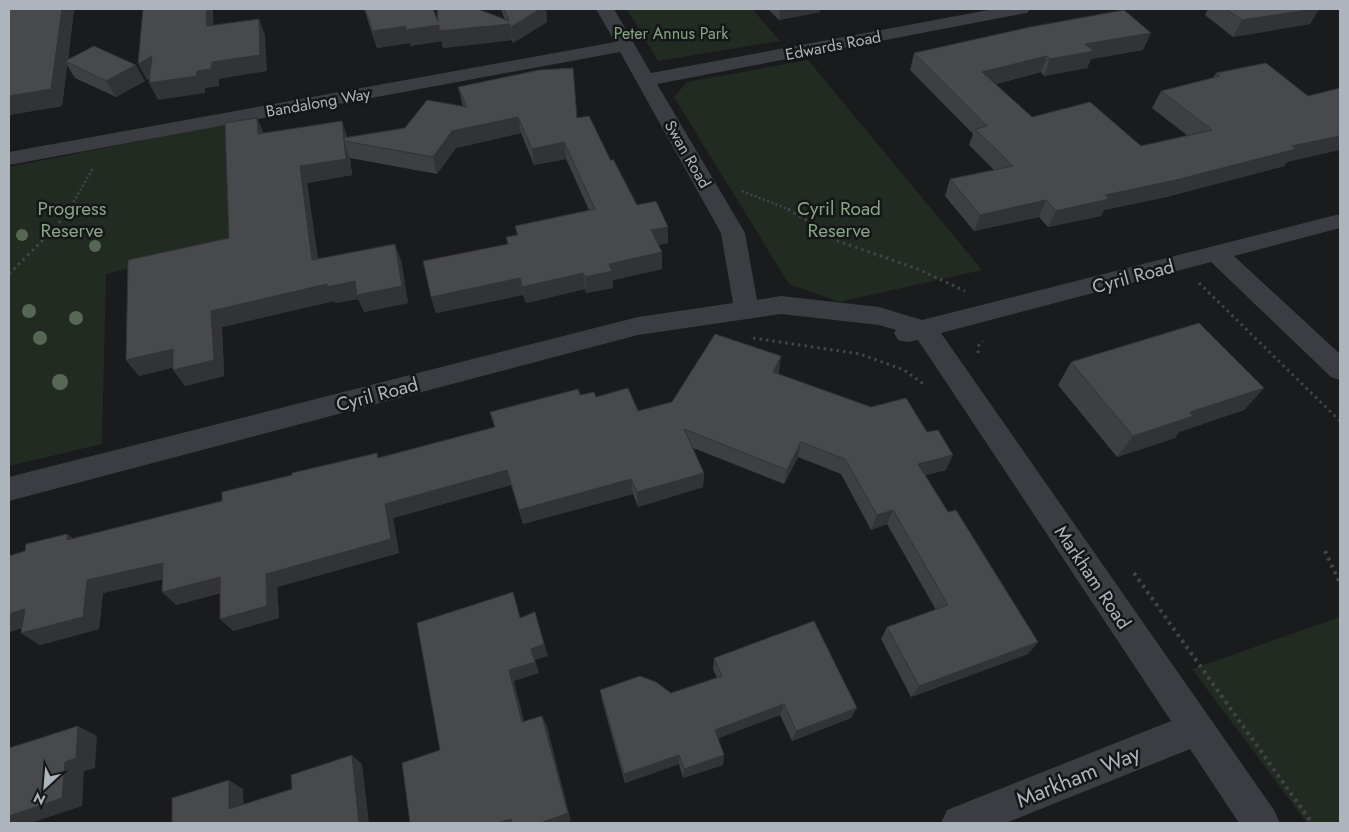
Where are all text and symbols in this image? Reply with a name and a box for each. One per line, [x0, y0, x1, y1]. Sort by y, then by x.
park label: Peter Annus Park [614, 22, 729, 45]
street label: Edwards Road [783, 25, 883, 66]
street label: Bandalong Way [264, 82, 373, 123]
street label: Swan Road [659, 116, 716, 193]
park label: Progress Reserve [38, 195, 107, 244]
park label: Cyril Road Reserve [797, 195, 881, 244]
street label: Cyril Road [1089, 253, 1177, 300]
street label: Cyril Road [333, 371, 421, 418]
street label: Markham Road [1048, 520, 1137, 635]
street label: Markham Way [1011, 736, 1145, 815]
north arrow [20, 762, 70, 812]
text: N [30, 787, 49, 810]

